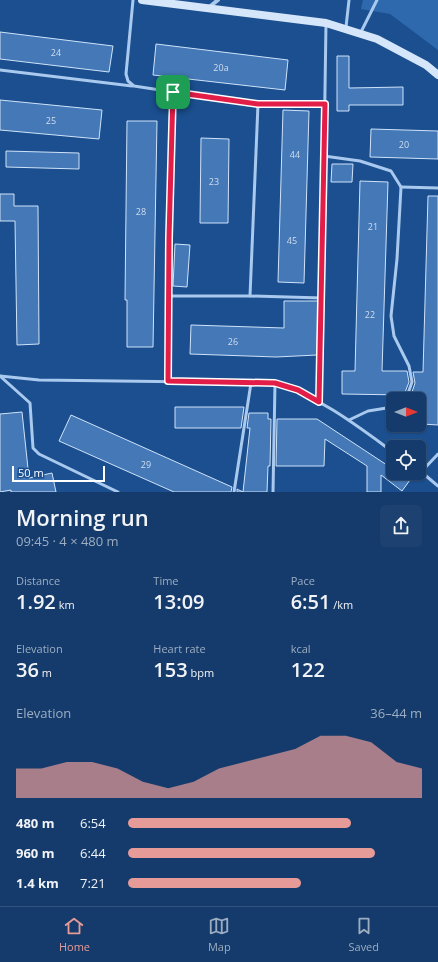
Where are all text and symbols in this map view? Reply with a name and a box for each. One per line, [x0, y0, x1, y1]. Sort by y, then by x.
house number: 24 [51, 46, 61, 59]
house number: 20a [213, 61, 229, 74]
pin [156, 75, 190, 109]
icon: arrive [162, 81, 184, 103]
house number: 25 [46, 114, 56, 127]
house number: 20 [399, 138, 409, 151]
house number: 44 [290, 148, 300, 161]
house number: 23 [209, 175, 219, 188]
house number: 28 [136, 205, 146, 218]
house number: 21 [368, 220, 378, 233]
house number: 45 [287, 234, 297, 247]
house number: 22 [365, 308, 375, 321]
house number: 26 [228, 335, 238, 348]
north arrow [386, 392, 426, 432]
map controls [386, 392, 426, 480]
button: locate [386, 440, 426, 480]
house number: 29 [141, 458, 151, 471]
scale bar [12, 464, 105, 483]
text: 50 m [18, 465, 44, 480]
text: Morning run [16, 502, 149, 532]
button: share [380, 505, 422, 547]
text: 09:45 · 4 × 480 m [16, 532, 119, 550]
text: Distance [16, 573, 60, 588]
text: Time [153, 573, 179, 588]
text: Pace [291, 573, 315, 588]
text: 1.92 [16, 588, 56, 615]
text: 13:09 [153, 588, 205, 615]
text: 6:51 [291, 588, 330, 615]
text: km [56, 597, 75, 612]
text: /km [330, 597, 353, 612]
text: Elevation [16, 641, 63, 656]
text: Heart rate [153, 641, 206, 656]
text: kcal [291, 641, 311, 656]
text: 36 [16, 656, 39, 683]
text: 153 [153, 656, 188, 683]
text: 122 [291, 656, 325, 683]
text: m [39, 665, 52, 680]
text: bpm [188, 665, 214, 680]
text: Elevation [16, 704, 71, 722]
text: 36–44 m [370, 704, 422, 722]
text: 480 m [16, 814, 54, 832]
text: 6:54 [80, 814, 106, 832]
text: 960 m [16, 844, 54, 862]
text: 6:44 [80, 844, 106, 862]
text: 1.4 km [16, 874, 59, 892]
text: 7:21 [80, 874, 106, 892]
tab: Home [59, 915, 90, 954]
tab: Map [208, 915, 231, 954]
tab: Saved [348, 915, 379, 954]

